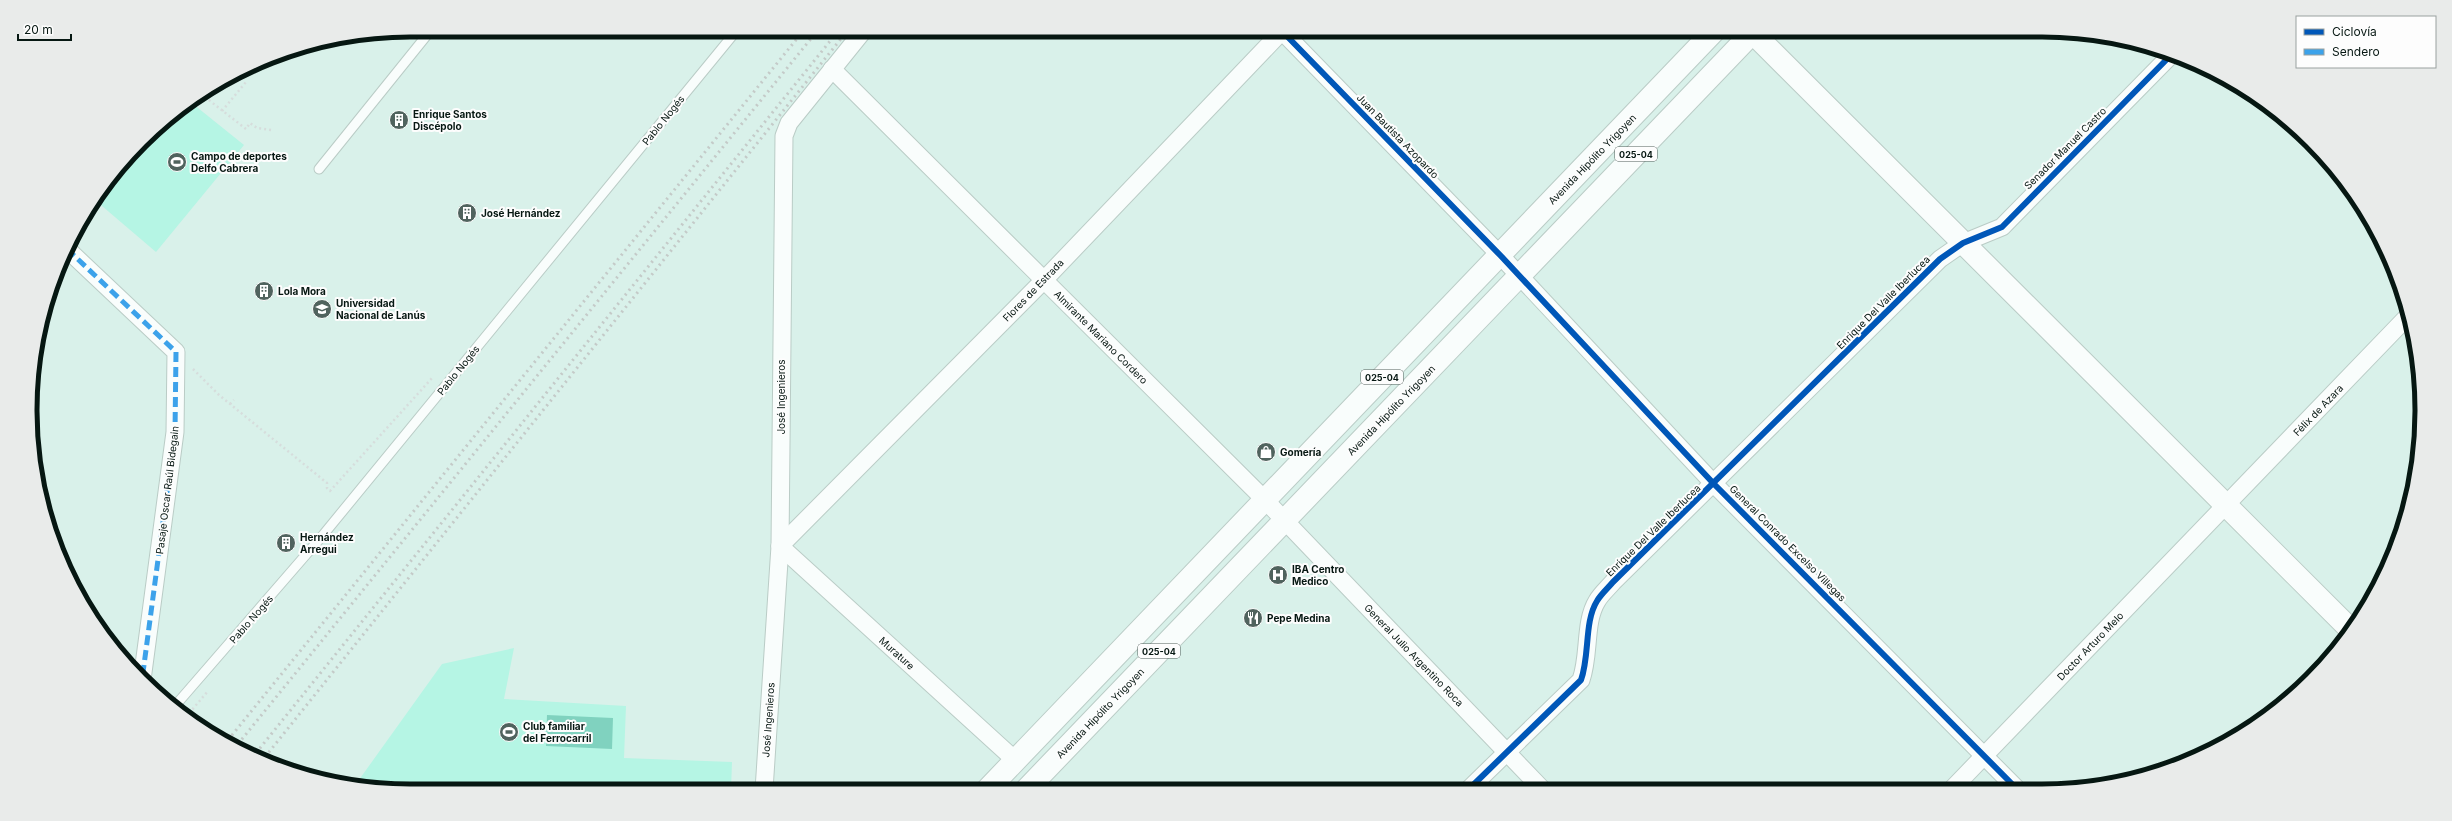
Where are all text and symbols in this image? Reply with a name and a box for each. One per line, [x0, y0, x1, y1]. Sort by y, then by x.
scale bar [18, 16, 71, 42]
legend [2296, 16, 2436, 68]
text: 20 m [24, 22, 53, 37]
text: Ciclovía [2332, 24, 2377, 39]
text: Sendero [2332, 44, 2380, 59]
street label: Juan Bautista Azopardo [1355, 91, 1441, 181]
street label: Pablo Nogés [639, 93, 687, 147]
street label: Senador Manuel Castro [2021, 104, 2109, 192]
place label: Enrique Santos Discépolo [413, 108, 487, 132]
building icon: Enrique Santos Discépolo [388, 109, 410, 131]
street label: Avenida Hipólito Yrigoyen [1546, 111, 1638, 207]
road number: 025-04 [1615, 147, 1657, 161]
place label: Campo de deportes Delfo Cabrera [191, 150, 287, 174]
sports icon: Campo de deportes Delfo Cabrera [166, 151, 188, 173]
building icon: José Hernández [456, 202, 478, 224]
place label: José Hernández [481, 207, 561, 219]
street label: Enrique Del Valle Iberlucea [1834, 253, 1932, 351]
street label: Flores de Estrada [1000, 256, 1066, 324]
building icon: Lola Mora [253, 280, 275, 302]
place label: Lola Mora [278, 285, 326, 297]
street label: Almirante Mariano Cordero [1052, 288, 1150, 386]
place label: Universidad Nacional de Lanús [336, 297, 426, 321]
school or university icon: Universidad Nacional de Lanús [311, 298, 333, 320]
street label: Pablo Nogés [434, 343, 482, 397]
street label: José Ingenieros [775, 359, 787, 435]
street label: Avenida Hipólito Yrigoyen [1345, 362, 1437, 458]
road number: 025-04 [1361, 370, 1403, 384]
street label: Félix de Azara [2291, 382, 2345, 438]
street label: Pasaje Oscar Raúl Bidegain [153, 425, 181, 555]
shop icon: Gomería [1255, 441, 1277, 463]
place label: Gomería [1280, 446, 1322, 458]
street label: Enrique Del Valle Iberlucea [1603, 482, 1703, 578]
street label: General Conrado Excelso Villegas [1727, 482, 1849, 604]
place label: Hernández Arregui [300, 531, 354, 556]
building icon: Hernández Arregui [275, 532, 297, 554]
place label: IBA Centro Medico [1292, 563, 1344, 587]
hospital icon: IBA Centro Medico [1267, 564, 1289, 586]
street label: Pablo Nogés [227, 592, 275, 646]
street label: General Julio Argentino Roca [1362, 601, 1466, 709]
restaurant icon: Pepe Medina [1242, 607, 1264, 629]
street label: Doctor Arturo Melo [2054, 609, 2126, 683]
place label: Pepe Medina [1267, 612, 1330, 624]
street label: Murature [877, 634, 917, 672]
road number: 025-04 [1138, 644, 1180, 658]
street label: Avenida Hipólito Yrigoyen [1054, 665, 1146, 761]
street label: José Ingenieros [759, 682, 777, 758]
place label: Club familiar del Ferrocarril [523, 720, 592, 744]
sports icon: Club familiar del Ferrocarril [498, 721, 520, 743]

